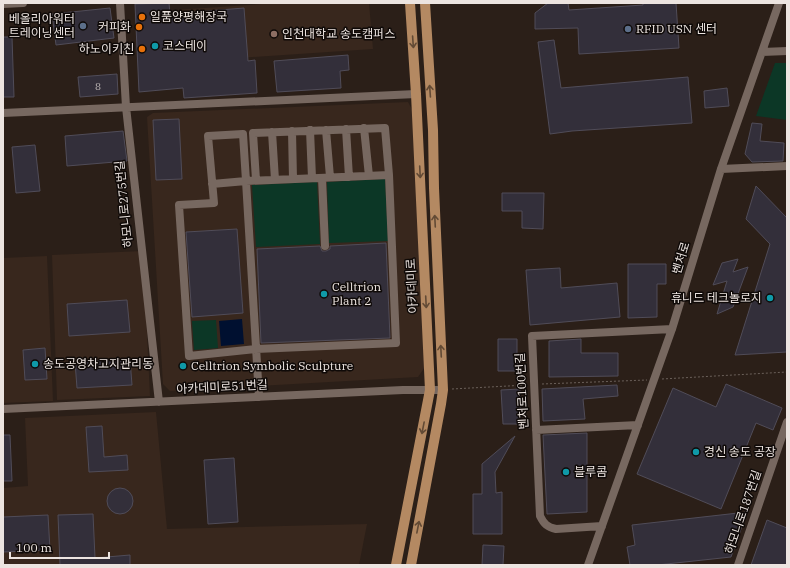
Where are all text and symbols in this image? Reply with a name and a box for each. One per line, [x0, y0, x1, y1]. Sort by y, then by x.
place label: 일품양평해장국 [150, 9, 227, 24]
place label: 베올리아워터 트레이닝센터 [9, 11, 75, 40]
marker: 일품양평해장국 [137, 12, 147, 22]
place label: 커피화 [98, 19, 131, 34]
marker: 베올리아워터 트레이닝센터 [78, 21, 88, 31]
place label: RFID USN 센터 [636, 21, 717, 36]
marker: 커피화 [134, 22, 144, 32]
marker: RFID USN 센터 [623, 24, 633, 34]
place label: 인천대학교 송도캠퍼스 [282, 26, 395, 41]
marker: 인천대학교 송도캠퍼스 [269, 29, 279, 39]
one-way arrow [409, 35, 416, 48]
place label: 코스테이 [163, 38, 207, 53]
place label: 하노이키친 [79, 41, 134, 56]
marker: 코스테이 [150, 41, 160, 51]
marker: 하노이키친 [137, 44, 147, 54]
house number: 8 [95, 80, 101, 93]
one-way arrow [427, 85, 434, 98]
street label: 하모니로275번길 [111, 160, 136, 249]
one-way arrow [416, 165, 423, 178]
one-way arrow [432, 215, 439, 228]
street label: 벤처로 [669, 240, 693, 276]
street label: 아카데미로 [403, 258, 420, 314]
place label: Celltrion Plant 2 [332, 279, 381, 308]
marker: Celltrion Plant 2 [319, 289, 329, 299]
place label: 휴니드 테크놀로지 [671, 290, 762, 305]
marker: 휴니드 테크놀로지 [765, 293, 775, 303]
one-way arrow [422, 295, 429, 308]
one-way arrow [438, 345, 445, 358]
street label: 벤처로100번길 [512, 352, 531, 430]
place label: 송도공영차고지관리동 [43, 356, 153, 371]
place label: Celltrion Symbolic Sculpture [191, 358, 353, 373]
marker: 송도공영차고지관리동 [30, 359, 40, 369]
marker: Celltrion Symbolic Sculpture [178, 361, 188, 371]
street label: 아카데미로51번길 [176, 377, 268, 396]
one-way arrow [419, 421, 427, 434]
place label: 경신 송도 공장 [704, 444, 776, 459]
marker: 경신 송도 공장 [691, 447, 701, 457]
place label: 블루콤 [574, 464, 607, 479]
marker: 블루콤 [561, 467, 571, 477]
street label: 하모니로187번길 [721, 468, 764, 556]
one-way arrow [414, 521, 422, 534]
scale bar [10, 534, 109, 560]
text: 100 m [16, 540, 52, 555]

